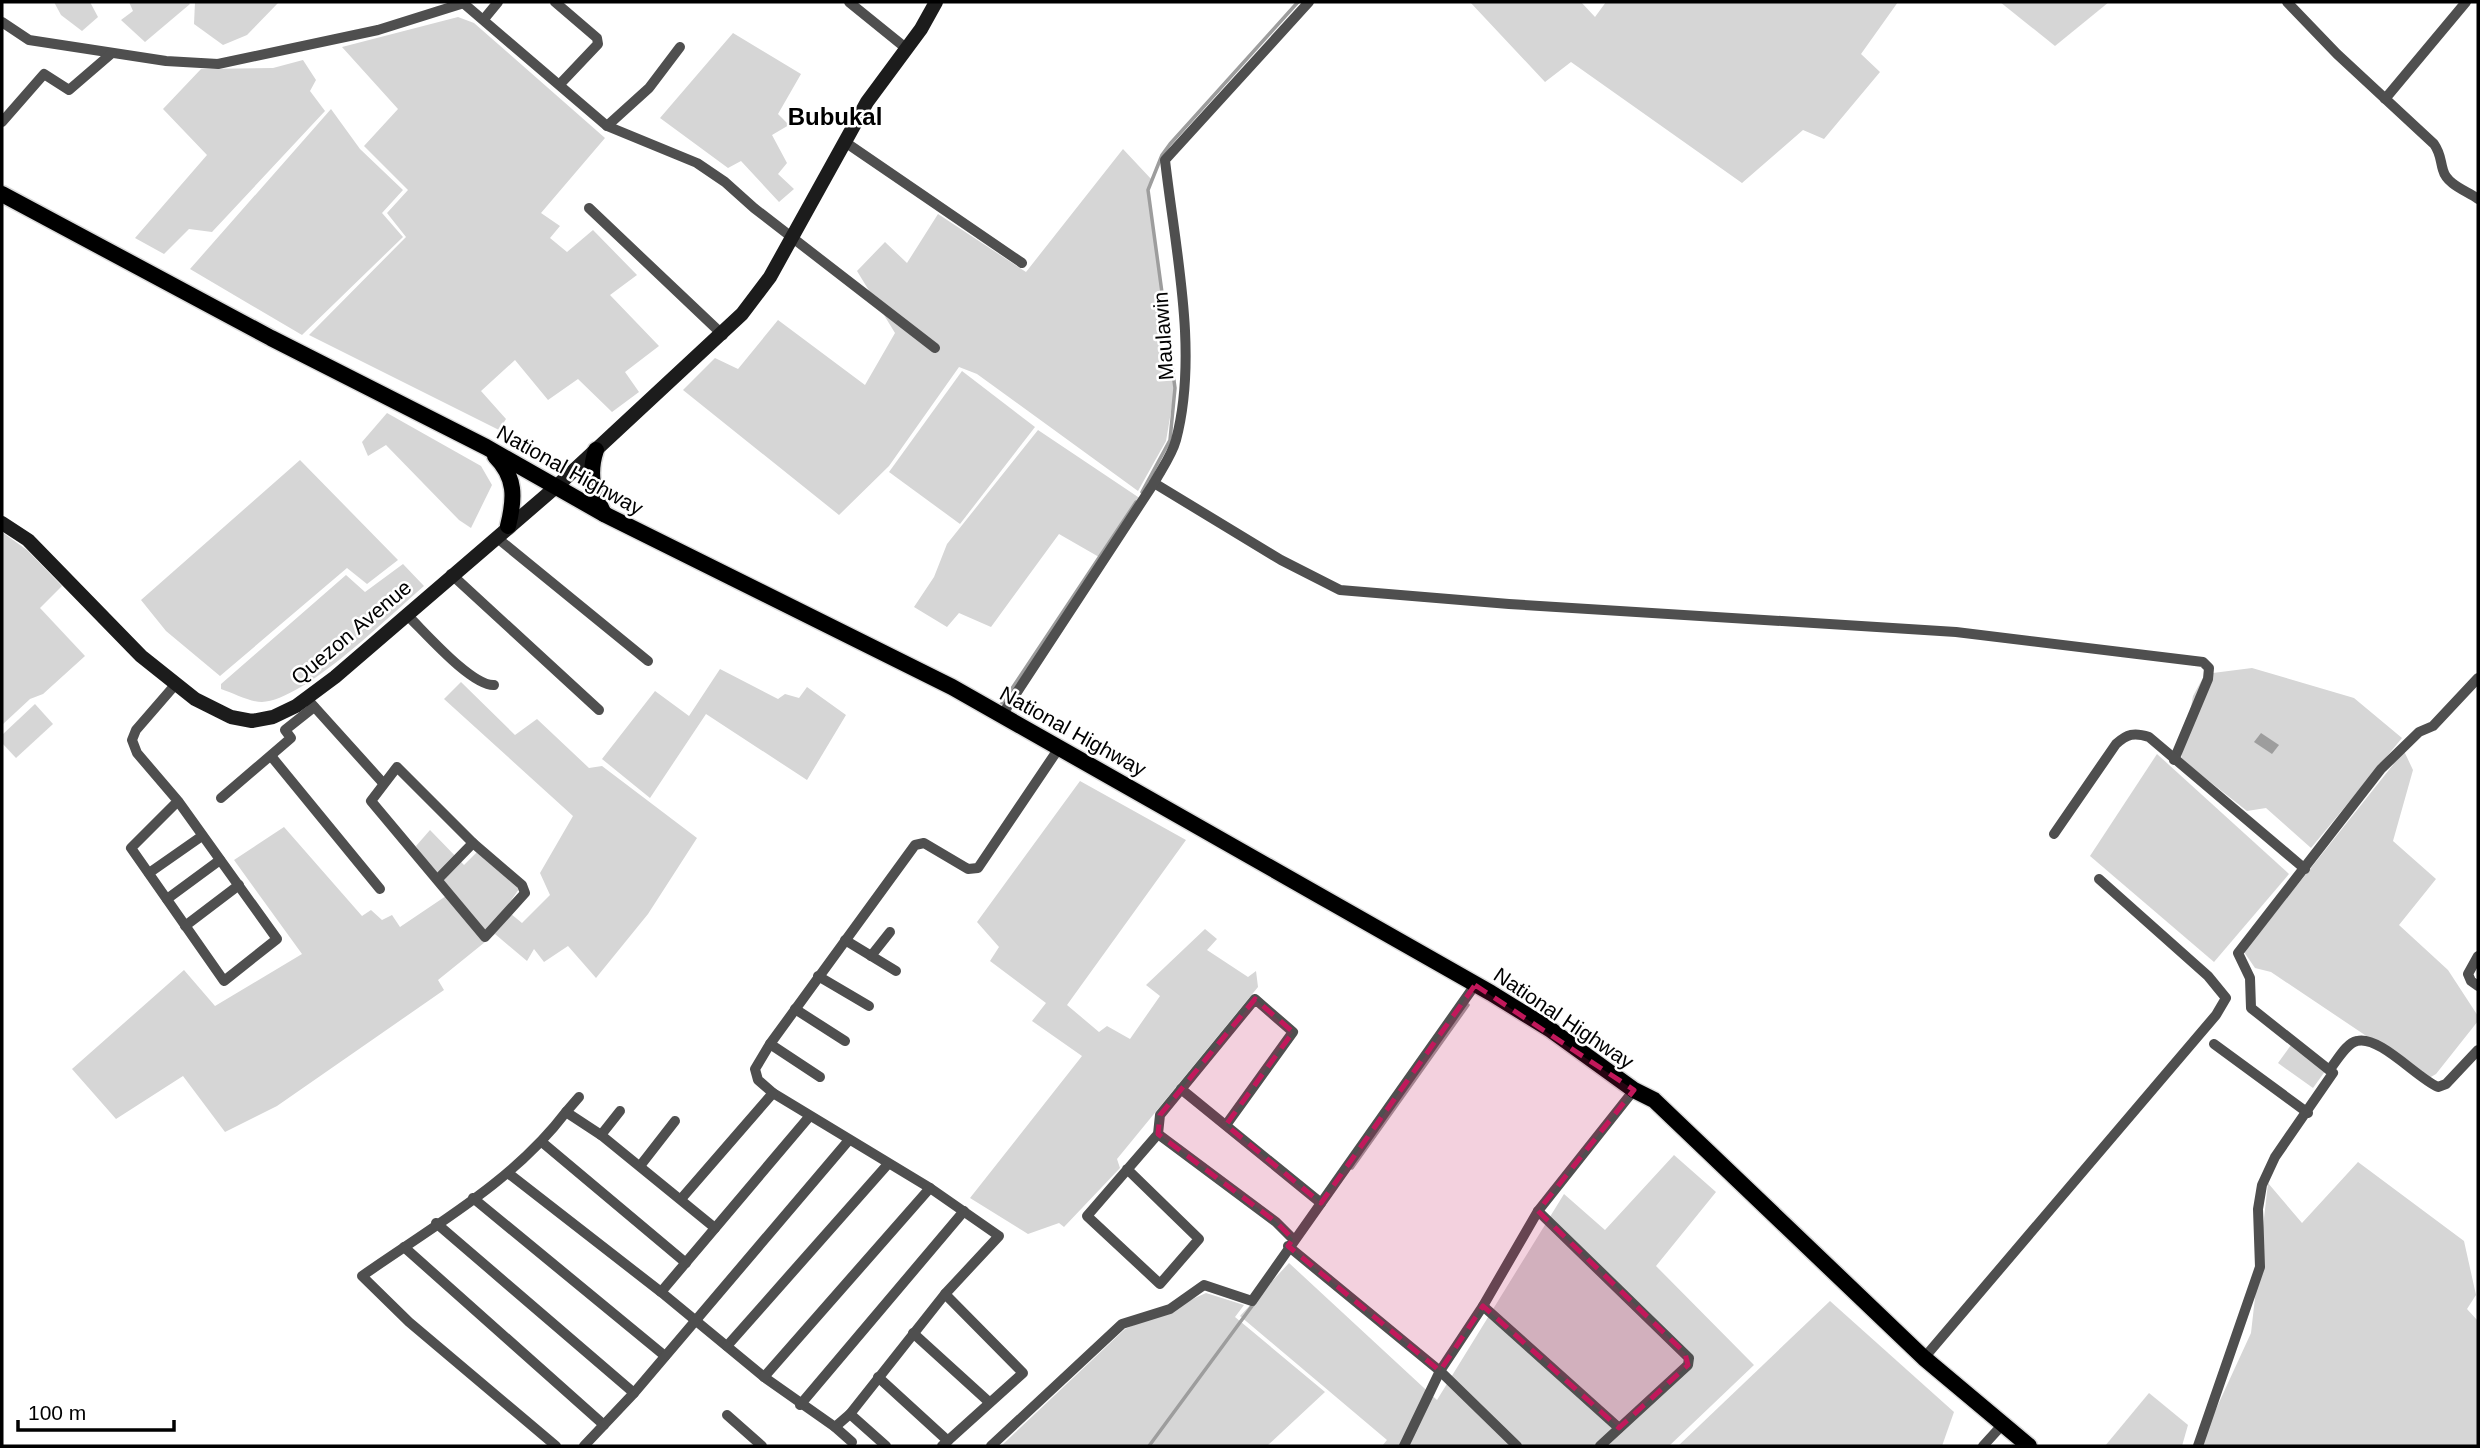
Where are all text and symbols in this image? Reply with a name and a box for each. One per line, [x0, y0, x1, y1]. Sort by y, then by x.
district label: Bubukal [788, 103, 882, 130]
street label: Maulawin [1148, 291, 1178, 381]
street label: National Highway [493, 420, 647, 520]
street label: Quezon Avenue [287, 575, 415, 689]
street label: National Highway [996, 681, 1150, 781]
street label: National Highway [1490, 963, 1639, 1074]
scale bar [18, 1388, 173, 1432]
text: 100 m [28, 1401, 86, 1424]

